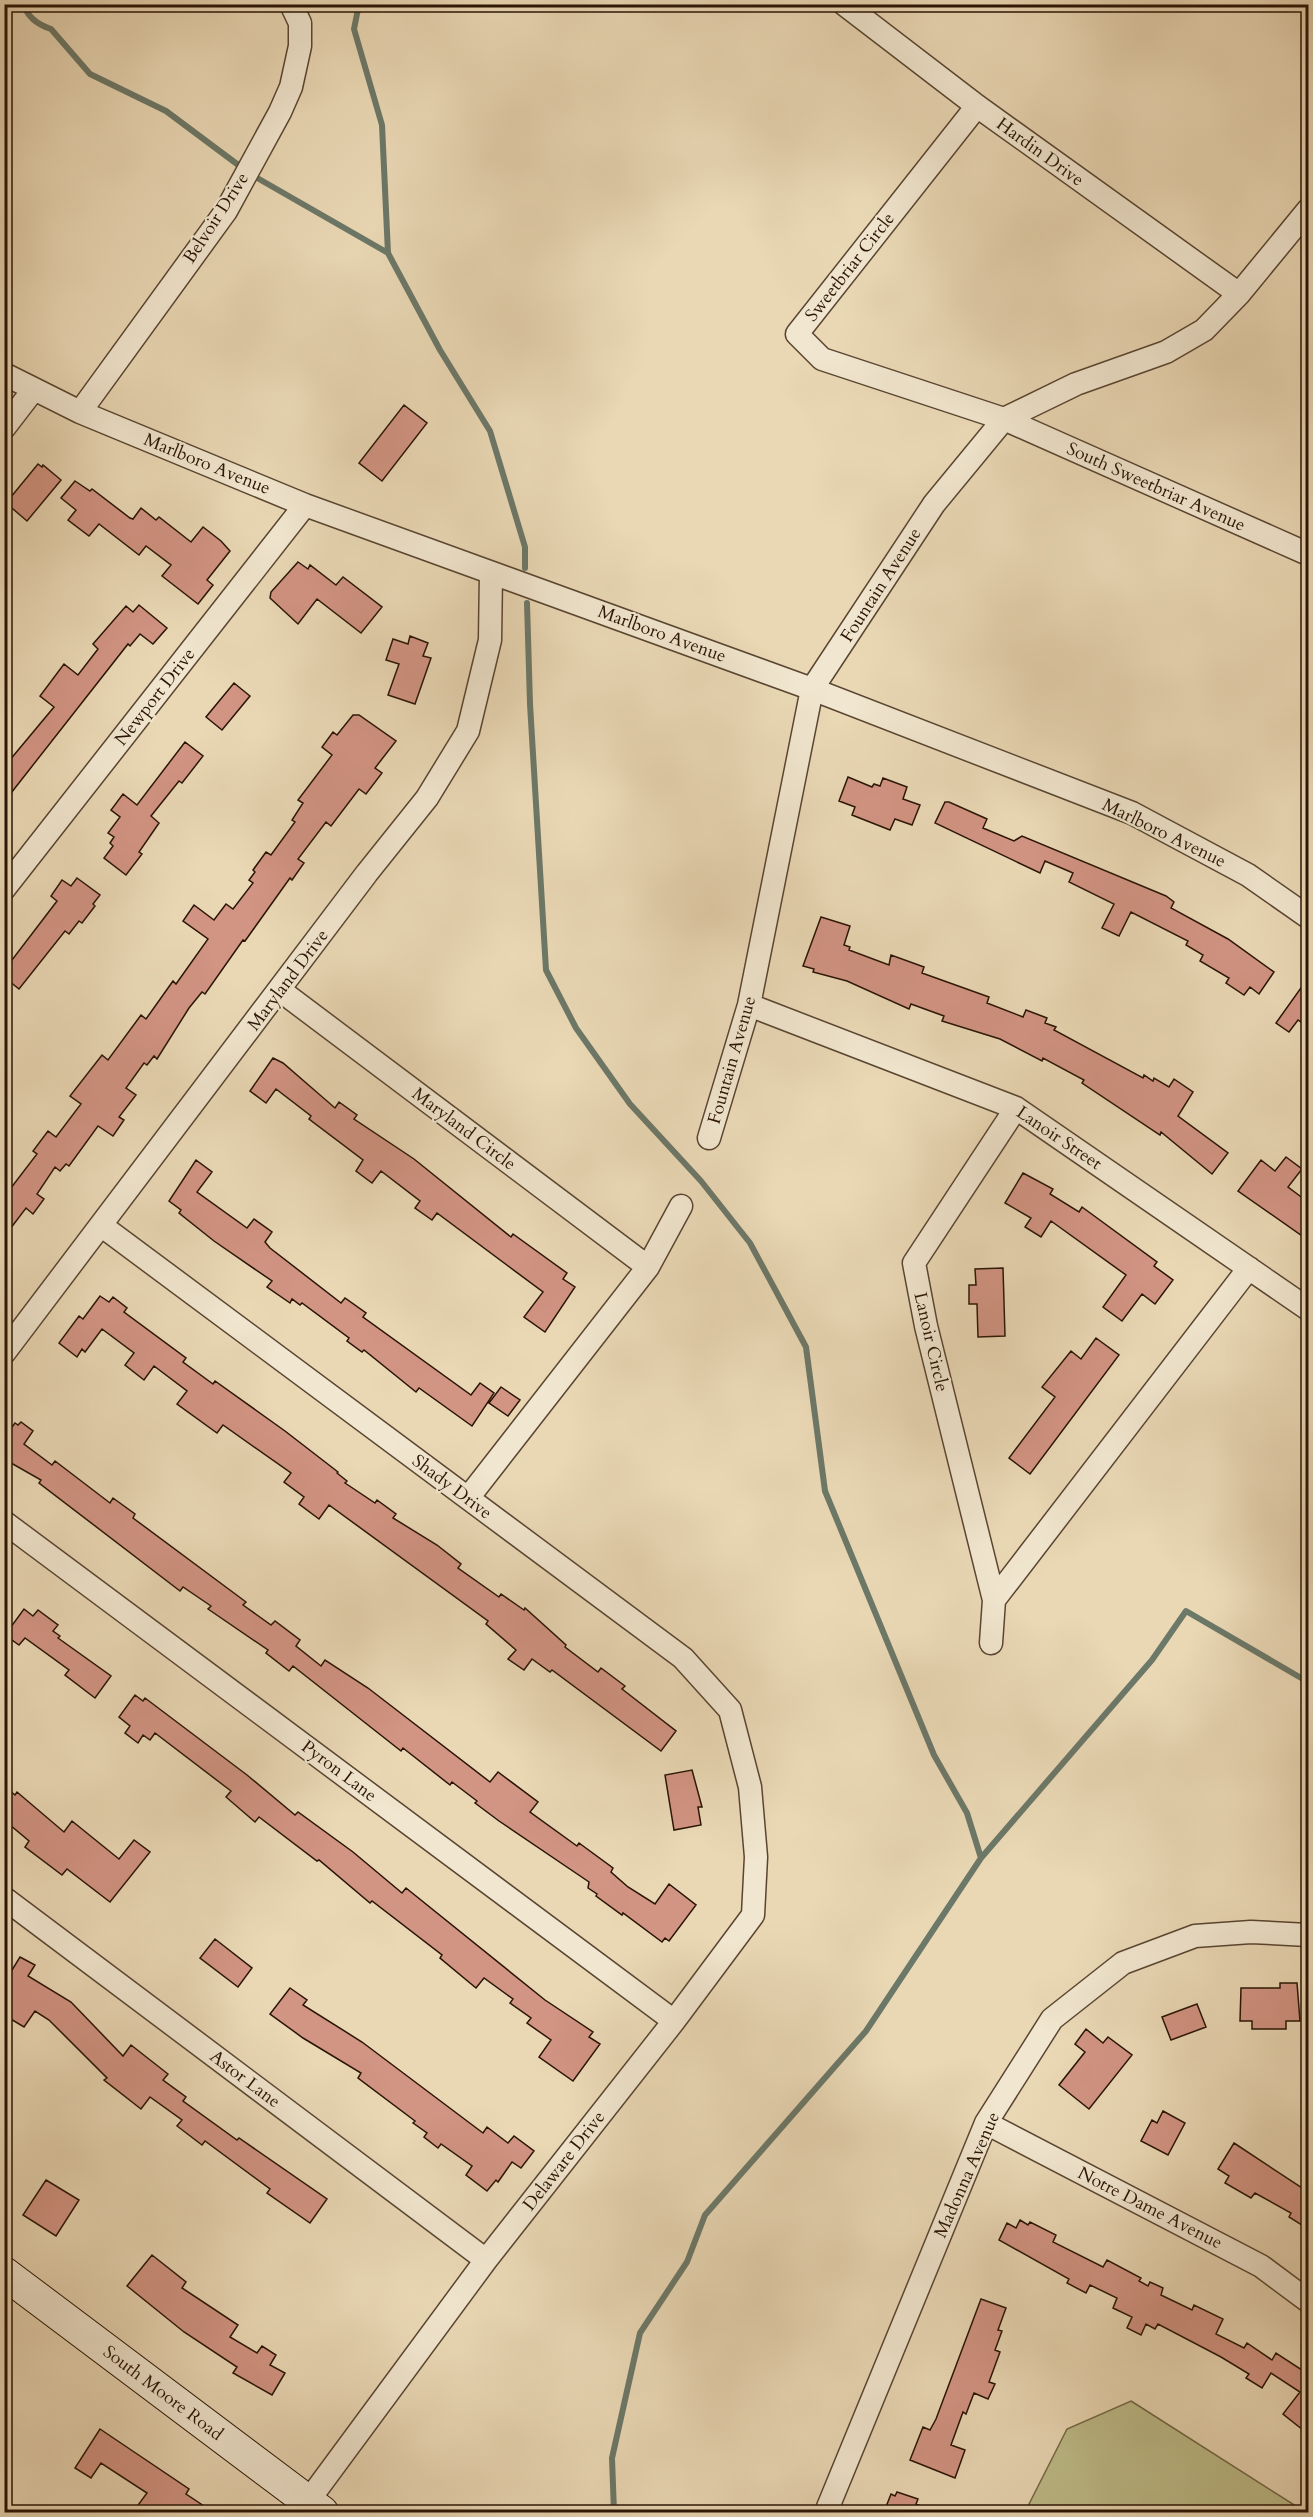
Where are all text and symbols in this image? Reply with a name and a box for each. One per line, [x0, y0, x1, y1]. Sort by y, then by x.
street label: Hardin Drive [991, 112, 1089, 192]
street label: Belvoir Drive [177, 168, 255, 268]
street label: Sweetbriar Circle [799, 207, 901, 327]
street label: Marlboro Avenue [140, 427, 274, 501]
street label: South Sweetbriar Avenue [1063, 436, 1249, 538]
street label: Fountain Avenue [835, 523, 927, 647]
street label: Marlboro Avenue [594, 599, 730, 669]
street label: Newport Drive [109, 643, 201, 751]
street label: Marlboro Avenue [1098, 792, 1230, 874]
street label: Maryland Drive [242, 924, 334, 1036]
street label: Fountain Avenue [702, 993, 762, 1127]
street label: Maryland Circle [407, 1082, 521, 1176]
street label: Lanoir Street [1011, 1100, 1107, 1176]
street label: Lanoir Circle [907, 1290, 955, 1394]
street label: Shady Drive [407, 1449, 497, 1525]
street label: Pyron Lane [296, 1734, 382, 1808]
street label: Astor Lane [204, 2044, 286, 2114]
street label: Delaware Drive [517, 2106, 611, 2216]
street label: Madonna Avenue [928, 2108, 1006, 2242]
street label: Notre Dame Avenue [1073, 2161, 1227, 2255]
street label: South Moore Road [98, 2340, 229, 2447]

